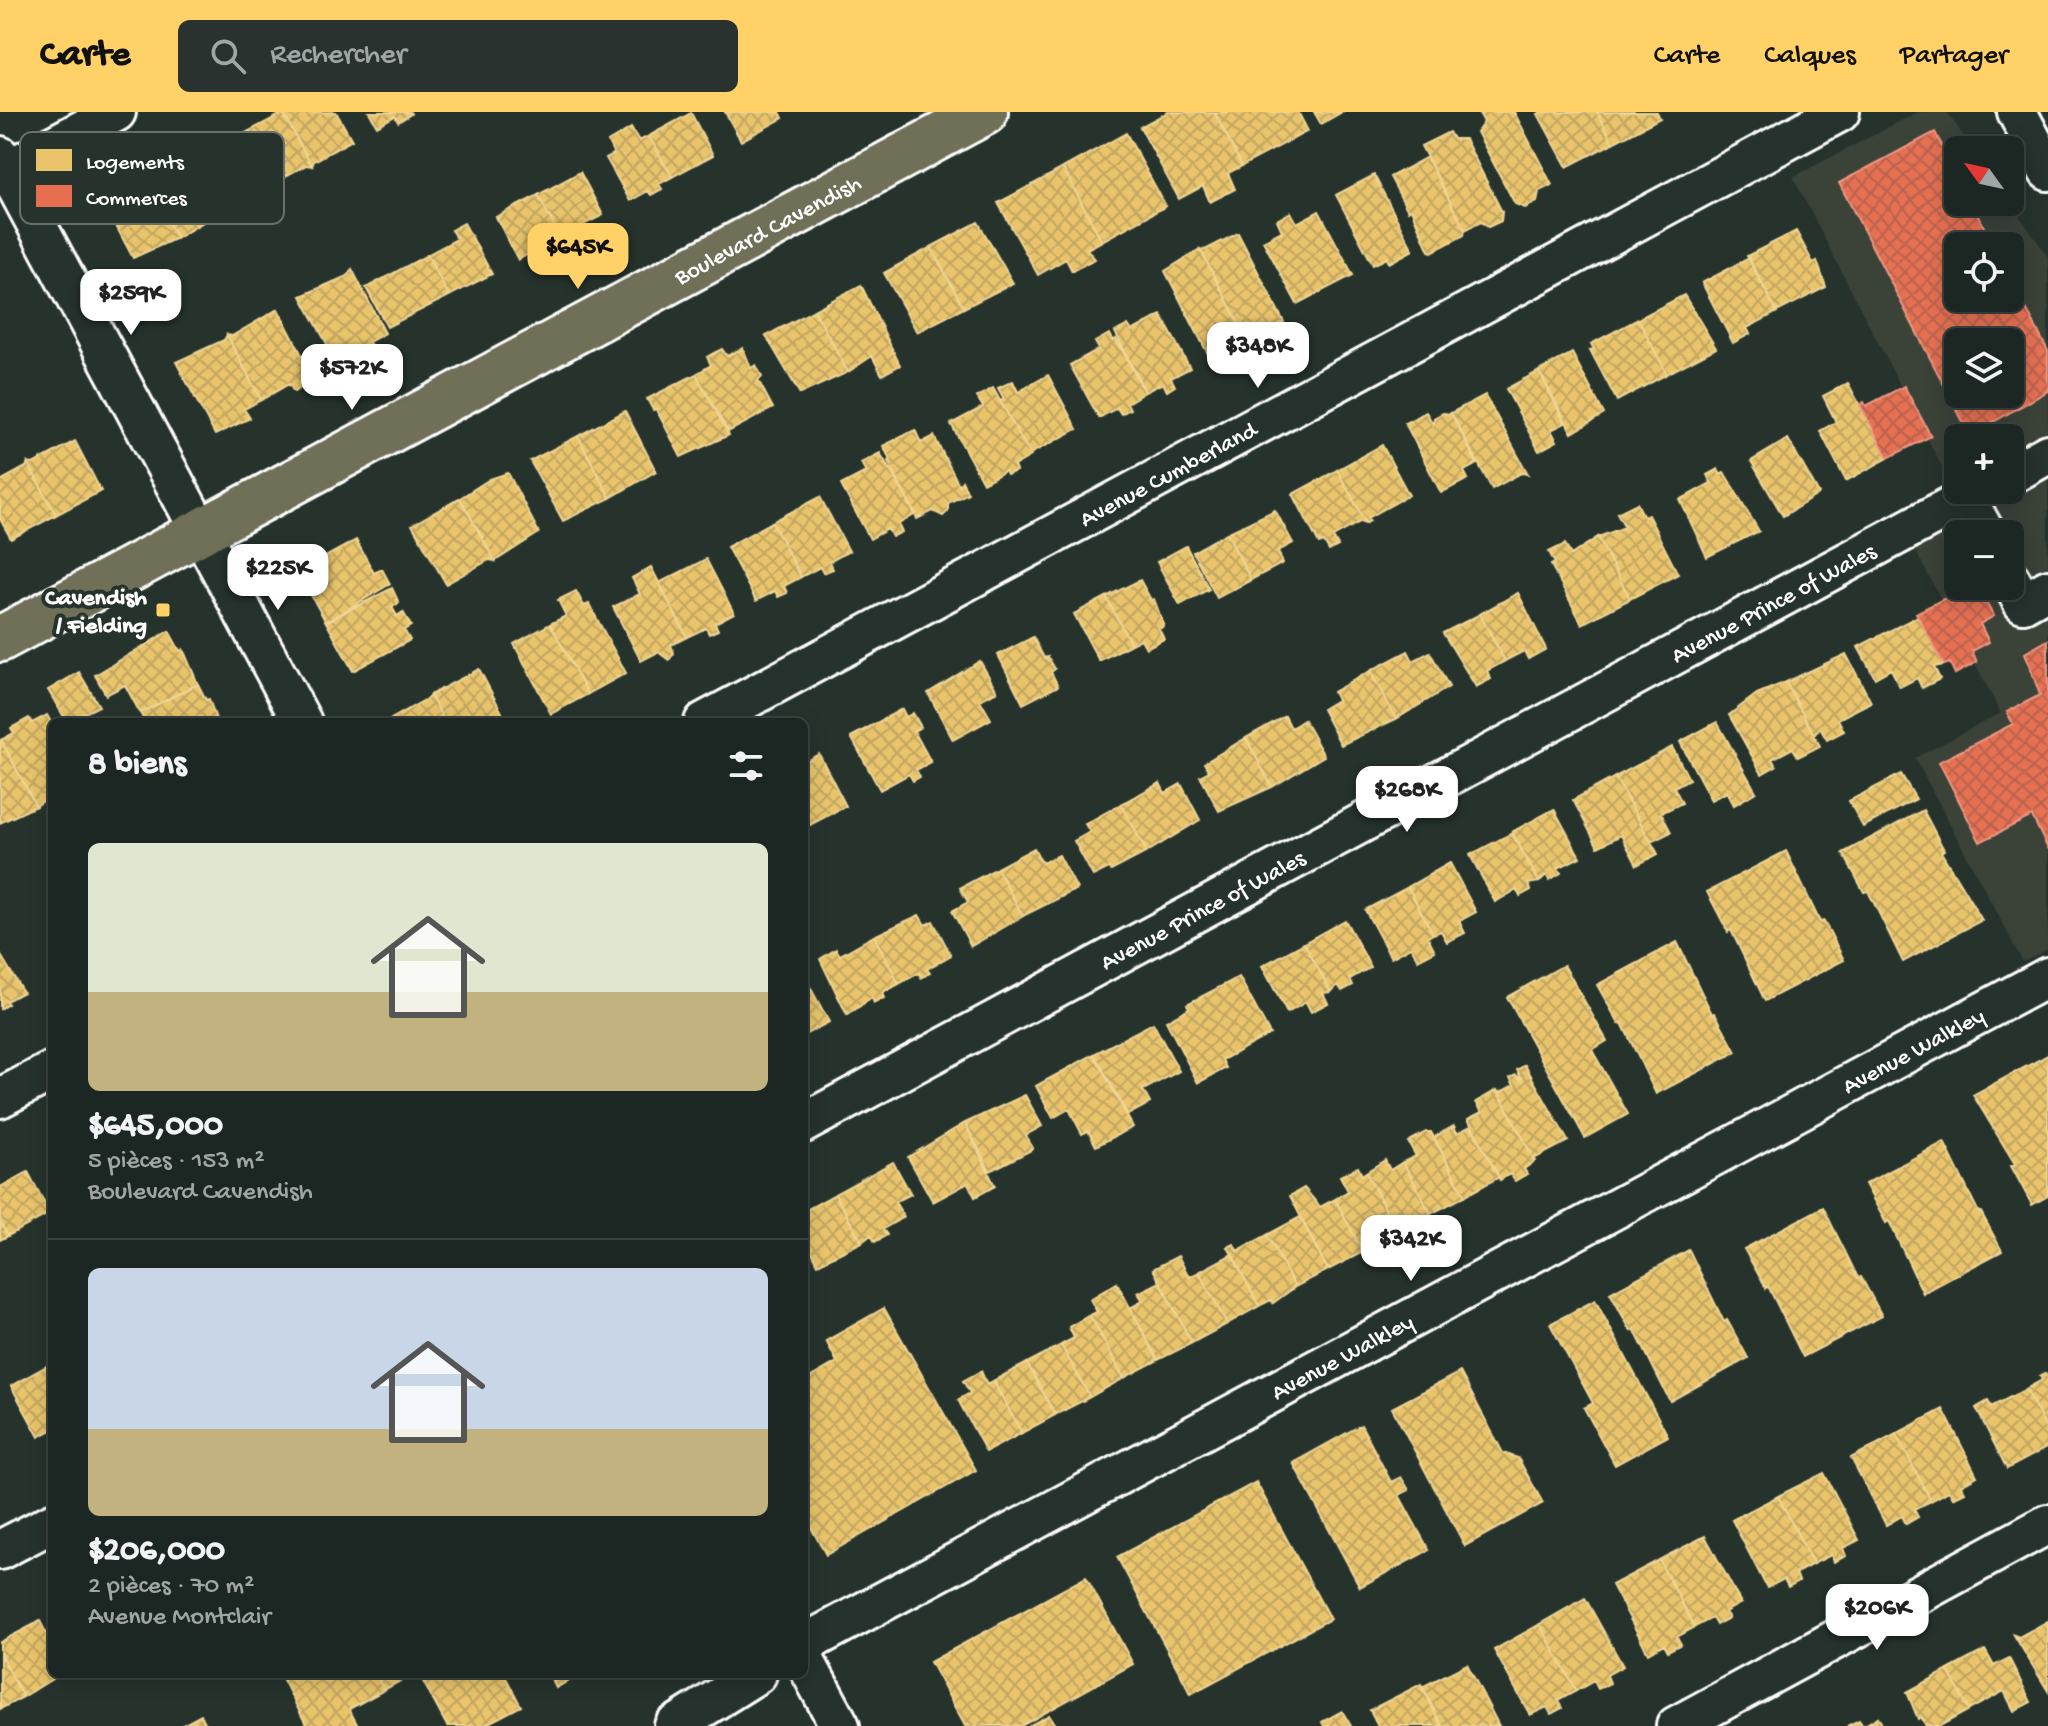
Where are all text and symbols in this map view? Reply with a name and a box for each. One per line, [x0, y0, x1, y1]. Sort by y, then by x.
search box [178, 20, 738, 92]
text: Carte [40, 34, 130, 78]
icon: search [206, 34, 250, 78]
text: Rechercher [270, 39, 406, 74]
text: Carte [1654, 40, 1720, 73]
text: Calques [1764, 40, 1856, 73]
text: Partager [1900, 40, 2008, 73]
legend [20, 132, 284, 224]
north arrow [1944, 136, 2024, 216]
map controls [1944, 136, 2024, 600]
text: Logements [86, 151, 185, 177]
street label: Boulevard Cavendish [670, 170, 867, 294]
text: Commerces [86, 187, 188, 213]
pin: $645K [522, 223, 634, 291]
button: locate [1944, 232, 2024, 312]
text: $645K [545, 233, 611, 264]
pin: $259K [75, 269, 187, 337]
text: $259K [98, 279, 164, 310]
pin: $348K [1202, 322, 1314, 390]
button: layers [1944, 328, 2024, 408]
text: $348K [1225, 332, 1291, 363]
pin: $572K [296, 344, 408, 412]
text: $572K [319, 354, 385, 385]
street label: Avenue Cumberland [1075, 416, 1264, 536]
button: + [1944, 424, 2024, 504]
button: − [1944, 520, 2024, 600]
street label: Avenue Prince of Wales [1667, 538, 1883, 672]
pin: $225K [222, 544, 334, 612]
text: $225K [245, 554, 311, 585]
place label: Cavendish / Fielding [45, 585, 147, 642]
marker: Cavendish / Fielding [154, 601, 172, 619]
icon: filters [724, 744, 768, 788]
text: 8 biens [88, 746, 186, 786]
pin: $268K [1351, 766, 1463, 834]
text: $268K [1374, 776, 1440, 807]
street label: Avenue Prince of Wales [1096, 845, 1312, 979]
icon: home [356, 895, 500, 1039]
street label: Avenue Walkley [1838, 1003, 1991, 1103]
text: $645,000 [88, 1107, 223, 1147]
text: 5 pièces · 153 m² [88, 1147, 265, 1178]
text: Boulevard Cavendish [88, 1178, 313, 1209]
pin: $342K [1355, 1215, 1467, 1283]
text: $342K [1379, 1225, 1443, 1256]
street label: Avenue Walkley [1267, 1309, 1420, 1409]
icon: home [356, 1320, 500, 1464]
text: $206,000 [88, 1532, 225, 1572]
text: 2 pièces · 70 m² [88, 1572, 254, 1603]
pin: $206K [1821, 1584, 1933, 1652]
text: $206K [1844, 1594, 1910, 1625]
text: Avenue Montclair [88, 1603, 271, 1634]

